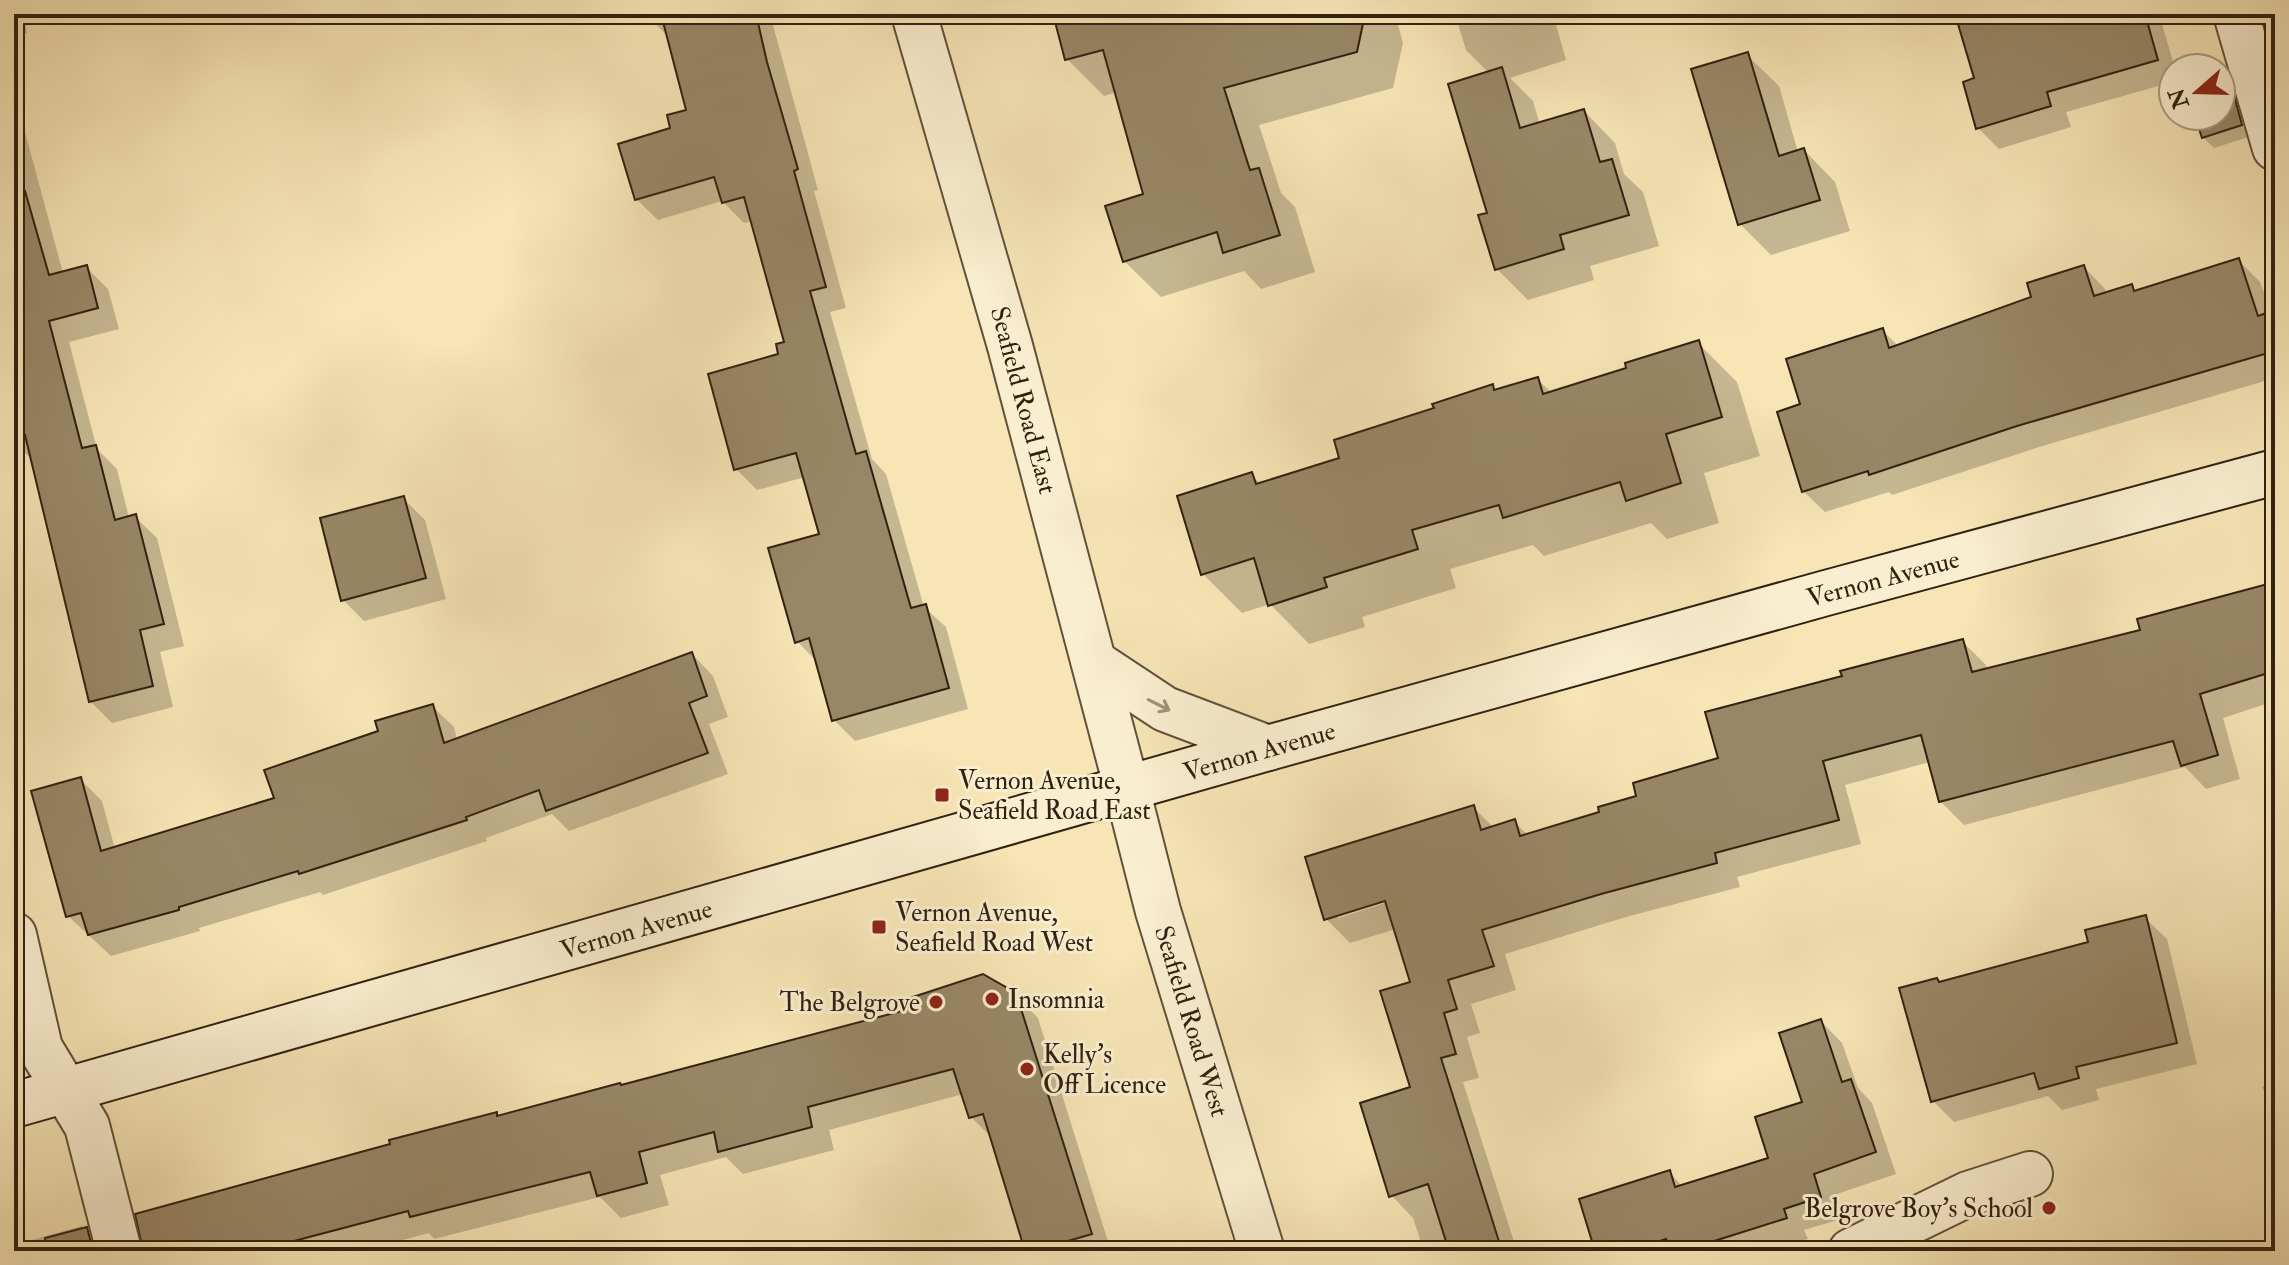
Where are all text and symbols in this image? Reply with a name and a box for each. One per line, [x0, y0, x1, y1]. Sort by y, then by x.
north arrow [2157, 52, 2237, 132]
text: N [2163, 84, 2196, 113]
street label: Seafield Road East [983, 303, 1063, 497]
street label: Vernon Avenue [1803, 543, 1963, 615]
one-way arrow [1146, 698, 1170, 713]
street label: Vernon Avenue [1180, 715, 1339, 789]
place label: Vernon Avenue, Seafield Road East [958, 765, 1151, 827]
marker: Vernon Avenue, Seafield Road East [933, 786, 951, 804]
street label: Vernon Avenue [557, 893, 716, 967]
place label: Vernon Avenue, Seafield Road West [895, 897, 1093, 959]
marker: Vernon Avenue, Seafield Road West [870, 918, 888, 936]
street label: Seafield Road West [1147, 922, 1235, 1121]
place label: Insomnia [1008, 984, 1105, 1016]
place label: The Belgrove [780, 987, 920, 1019]
marker: Insomnia [983, 990, 1001, 1008]
marker: The Belgrove [927, 993, 945, 1011]
place label: Kelly's Off Licence [1043, 1039, 1166, 1101]
marker: Kelly's Off Licence [1018, 1060, 1036, 1078]
place label: Belgrove Boy's School [1804, 1193, 2033, 1225]
marker: Belgrove Boy's School [2040, 1199, 2058, 1217]

